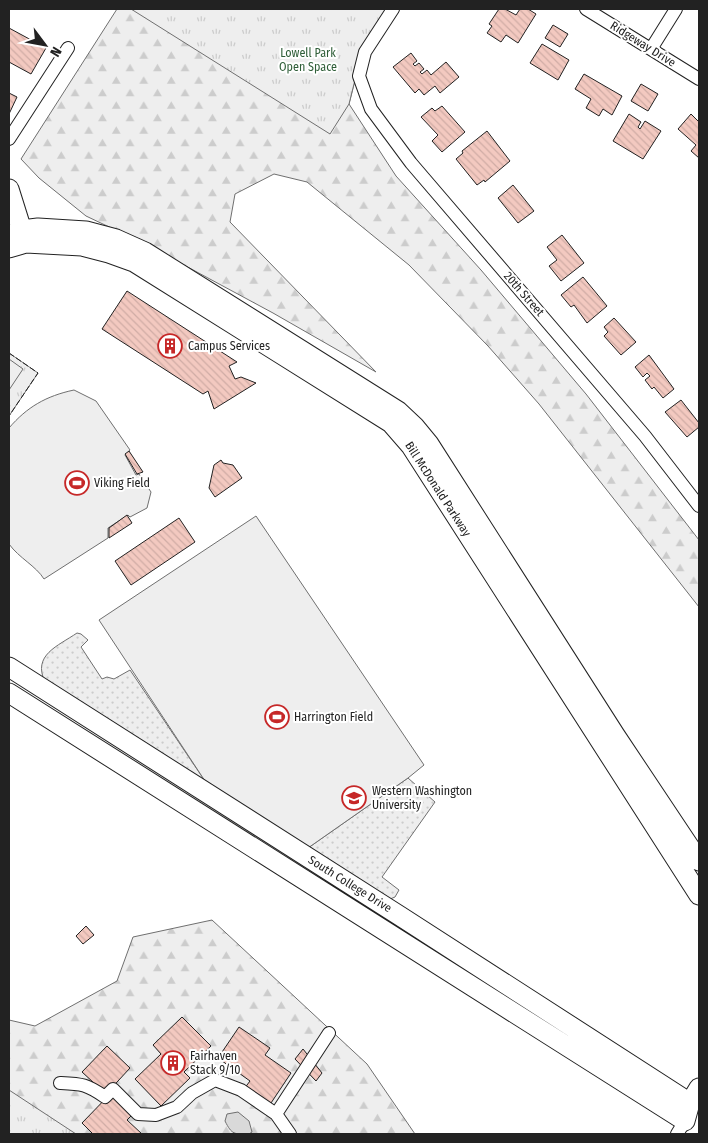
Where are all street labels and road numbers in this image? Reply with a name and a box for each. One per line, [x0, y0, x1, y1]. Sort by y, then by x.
street label: Ridgeway Drive [608, 18, 678, 70]
street label: 20th Street [501, 269, 547, 319]
street label: Bill McDonald Parkway [402, 439, 474, 540]
street label: South College Drive [306, 853, 394, 915]

